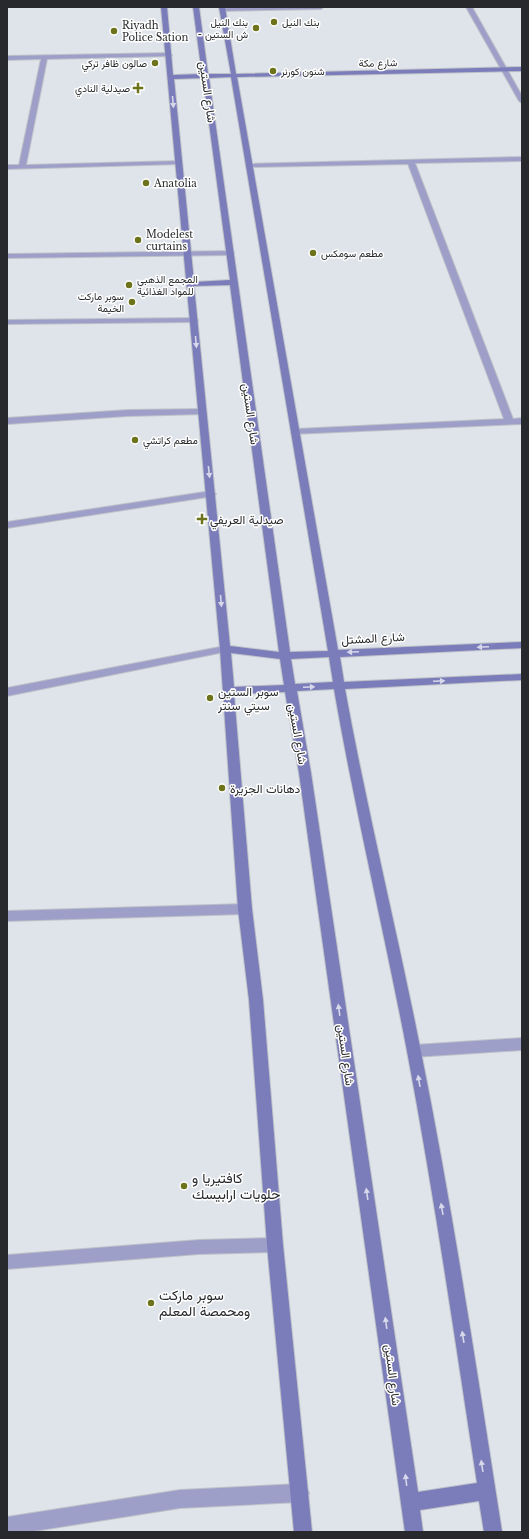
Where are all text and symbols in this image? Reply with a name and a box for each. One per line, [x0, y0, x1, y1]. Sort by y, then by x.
place label: بنك النيل - ش الستين [197, 16, 248, 41]
place label: بنك النيل [282, 16, 320, 29]
marker: بنك النيل [269, 17, 279, 27]
place label: Riyadh Police Sation [122, 19, 188, 44]
marker: بنك النيل - ش الستين [251, 23, 261, 33]
marker: Riyadh Police Sation [109, 26, 119, 36]
street label: شارع مكة [359, 56, 398, 70]
place label: صالون ظافر تركي [82, 57, 147, 72]
marker: صالون ظافر تركي [150, 58, 160, 68]
street label: شارع الستين [194, 60, 220, 124]
place label: شنون كورنر [280, 65, 325, 78]
marker: شنون كورنر [268, 66, 278, 76]
place label: صيدلية النادي [75, 82, 130, 97]
marker: صيدلية النادي [133, 83, 143, 93]
one-way arrow [170, 96, 177, 108]
place label: Anatolia [153, 177, 197, 190]
marker: Anatolia [141, 178, 151, 188]
place label: Modelest curtains [146, 228, 193, 253]
marker: Modelest curtains [133, 235, 143, 245]
place label: مطعم سومكس [321, 247, 383, 260]
marker: مطعم سومكس [308, 248, 318, 258]
place label: المجمع الذهبي للمواد الغذائية [137, 273, 198, 298]
marker: المجمع الذهبي للمواد الغذائية [124, 280, 134, 290]
place label: سوبر ماركت الخيمة [78, 290, 124, 315]
marker: سوبر ماركت الخيمة [127, 297, 137, 307]
one-way arrow [193, 336, 200, 349]
street label: شارع الستين [237, 382, 263, 446]
place label: مطعم كراتشي [143, 434, 198, 449]
marker: مطعم كراتشي [130, 435, 140, 445]
one-way arrow [206, 466, 212, 478]
place label: صيدلية العريفي [210, 512, 284, 530]
marker: صيدلية العريفي [197, 514, 207, 524]
one-way arrow [218, 595, 224, 607]
street label: شارع المشتل [341, 629, 405, 649]
one-way arrow [477, 643, 489, 650]
one-way arrow [347, 649, 359, 656]
one-way arrow [433, 678, 446, 684]
place label: سوبر الستين سيتي سنتر [217, 684, 279, 716]
one-way arrow [303, 684, 316, 690]
marker: سوبر الستين سيتي سنتر [205, 693, 215, 703]
street label: شارع الستين [283, 702, 311, 766]
place label: دهانات الجزيرة [230, 781, 300, 797]
marker: دهانات الجزيرة [217, 783, 227, 793]
one-way arrow [336, 1004, 342, 1016]
street label: شارع الستين [332, 1023, 358, 1087]
one-way arrow [416, 1075, 422, 1087]
place label: كافتيريا و حلويات ارابيسك [192, 1169, 280, 1203]
marker: كافتيريا و حلويات ارابيسك [179, 1181, 189, 1191]
one-way arrow [364, 1188, 370, 1200]
one-way arrow [438, 1203, 444, 1215]
place label: سوبر ماركت ومحمصة المعلم [159, 1286, 250, 1320]
marker: سوبر ماركت ومحمصة المعلم [146, 1298, 156, 1308]
one-way arrow [382, 1317, 388, 1329]
one-way arrow [460, 1331, 466, 1343]
street label: شارع الستين [380, 1343, 404, 1407]
one-way arrow [479, 1460, 485, 1472]
one-way arrow [403, 1474, 409, 1486]

